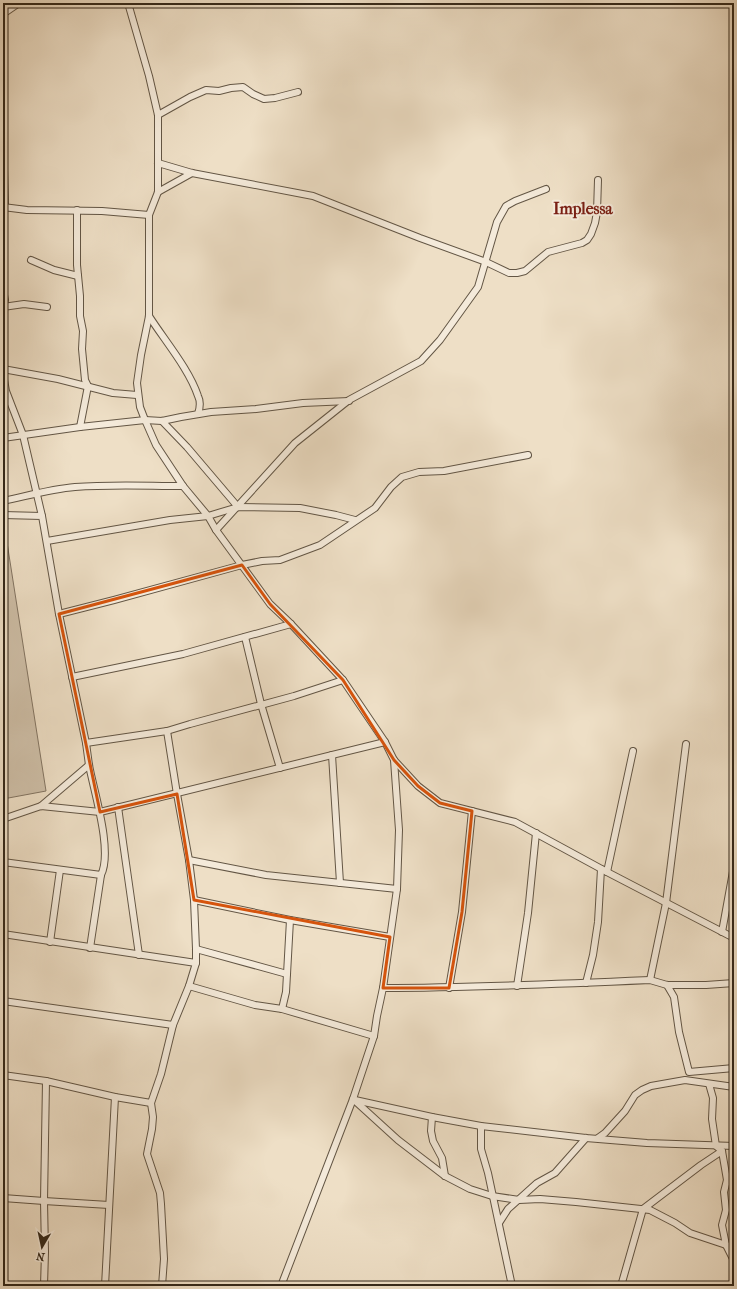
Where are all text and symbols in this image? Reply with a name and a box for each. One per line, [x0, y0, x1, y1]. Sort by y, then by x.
district label: Implessa [553, 199, 613, 219]
north arrow [22, 1227, 62, 1267]
text: N [35, 1249, 46, 1263]

